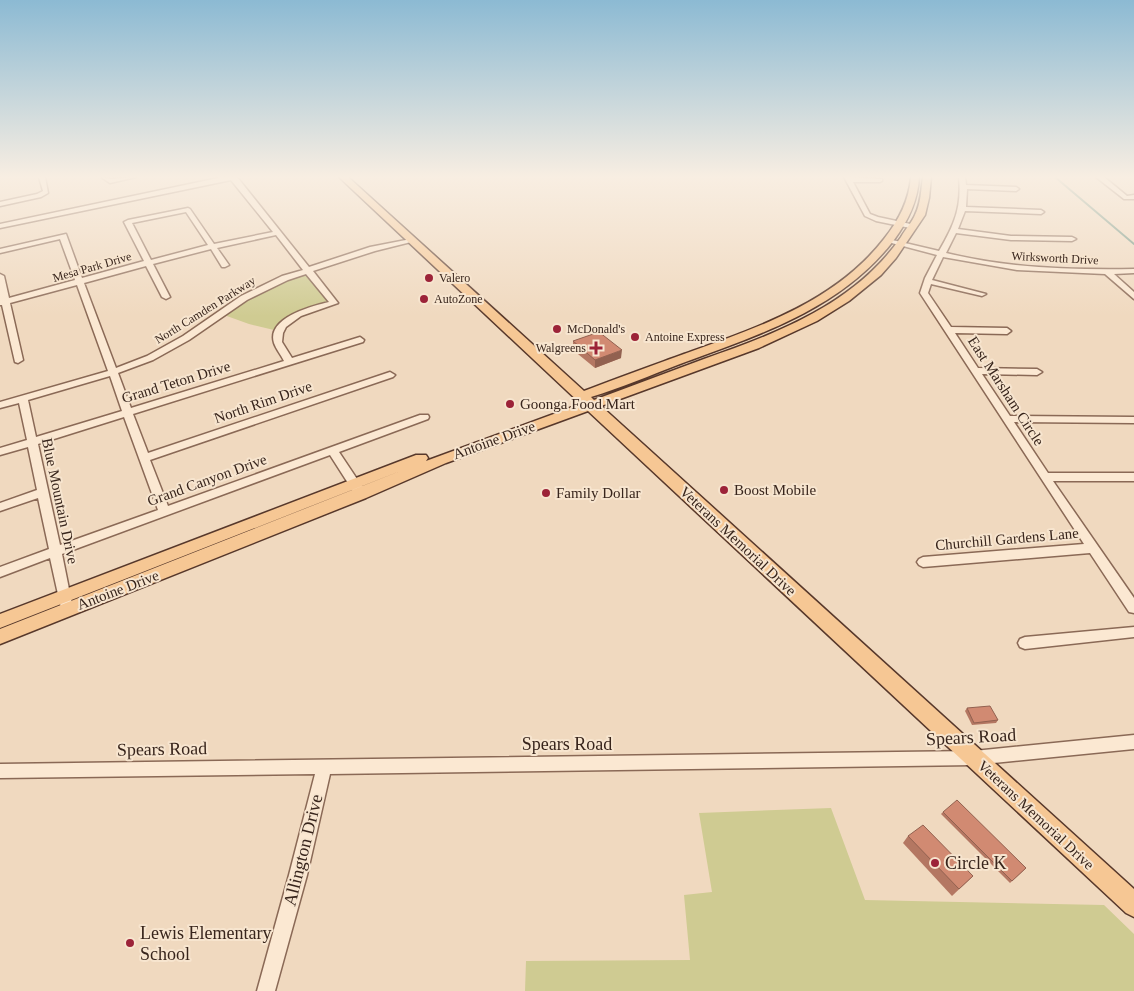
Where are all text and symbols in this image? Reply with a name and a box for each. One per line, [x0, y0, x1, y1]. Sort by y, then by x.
street label: Mesa Park Drive [51, 249, 133, 285]
street label: Wirksworth Drive [1011, 249, 1099, 267]
place label: Valero [439, 271, 470, 285]
marker: Valero [423, 272, 435, 284]
street label: North Camden Parkway [152, 273, 258, 347]
place label: AutoZone [434, 292, 483, 306]
marker: AutoZone [418, 293, 430, 305]
place label: McDonald's [567, 322, 625, 336]
marker: McDonald's [551, 323, 563, 335]
place label: Antoine Express [645, 330, 725, 344]
marker: Antoine Express [629, 331, 641, 343]
street label: East Marsham Circle [965, 334, 1047, 449]
place label: Walgreens [536, 341, 586, 355]
marker: Walgreens [590, 342, 602, 354]
street label: Grand Teton Drive [120, 358, 233, 406]
street label: North Rim Drive [212, 378, 314, 426]
place label: Goonga Food Mart [520, 396, 636, 412]
marker: Goonga Food Mart [504, 398, 516, 410]
street label: Antoine Drive [451, 418, 538, 462]
street label: Blue Mountain Drive [39, 437, 81, 566]
street label: Grand Canyon Drive [145, 451, 269, 509]
place label: Boost Mobile [734, 482, 816, 498]
street label: Veterans Memorial Drive [677, 483, 799, 599]
marker: Boost Mobile [718, 484, 730, 496]
place label: Family Dollar [556, 485, 641, 501]
marker: Family Dollar [540, 487, 552, 499]
street label: Churchill Gardens Lane [935, 525, 1080, 553]
street label: Antoine Drive [75, 567, 161, 613]
street label: Spears Road [925, 725, 1017, 749]
street label: Spears Road [522, 734, 612, 754]
street label: Spears Road [117, 738, 207, 760]
street label: Veterans Memorial Drive [975, 757, 1097, 873]
street label: Allington Drive [279, 792, 327, 908]
place label: Circle K [945, 853, 1006, 873]
marker: Circle K [929, 857, 941, 869]
place label: Lewis Elementary School [140, 923, 271, 964]
marker: Lewis Elementary School [124, 937, 136, 949]

